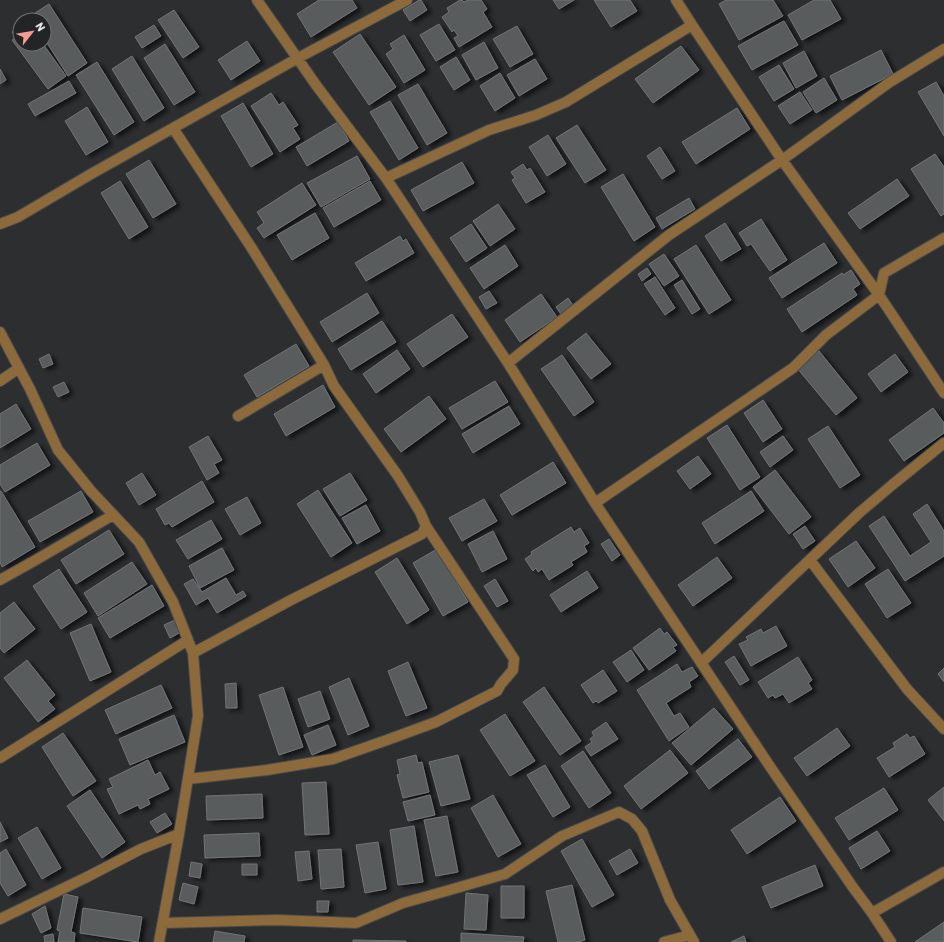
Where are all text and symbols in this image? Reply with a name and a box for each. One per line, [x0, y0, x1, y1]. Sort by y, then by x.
north arrow [12, 12, 52, 52]
text: N [33, 20, 48, 34]

